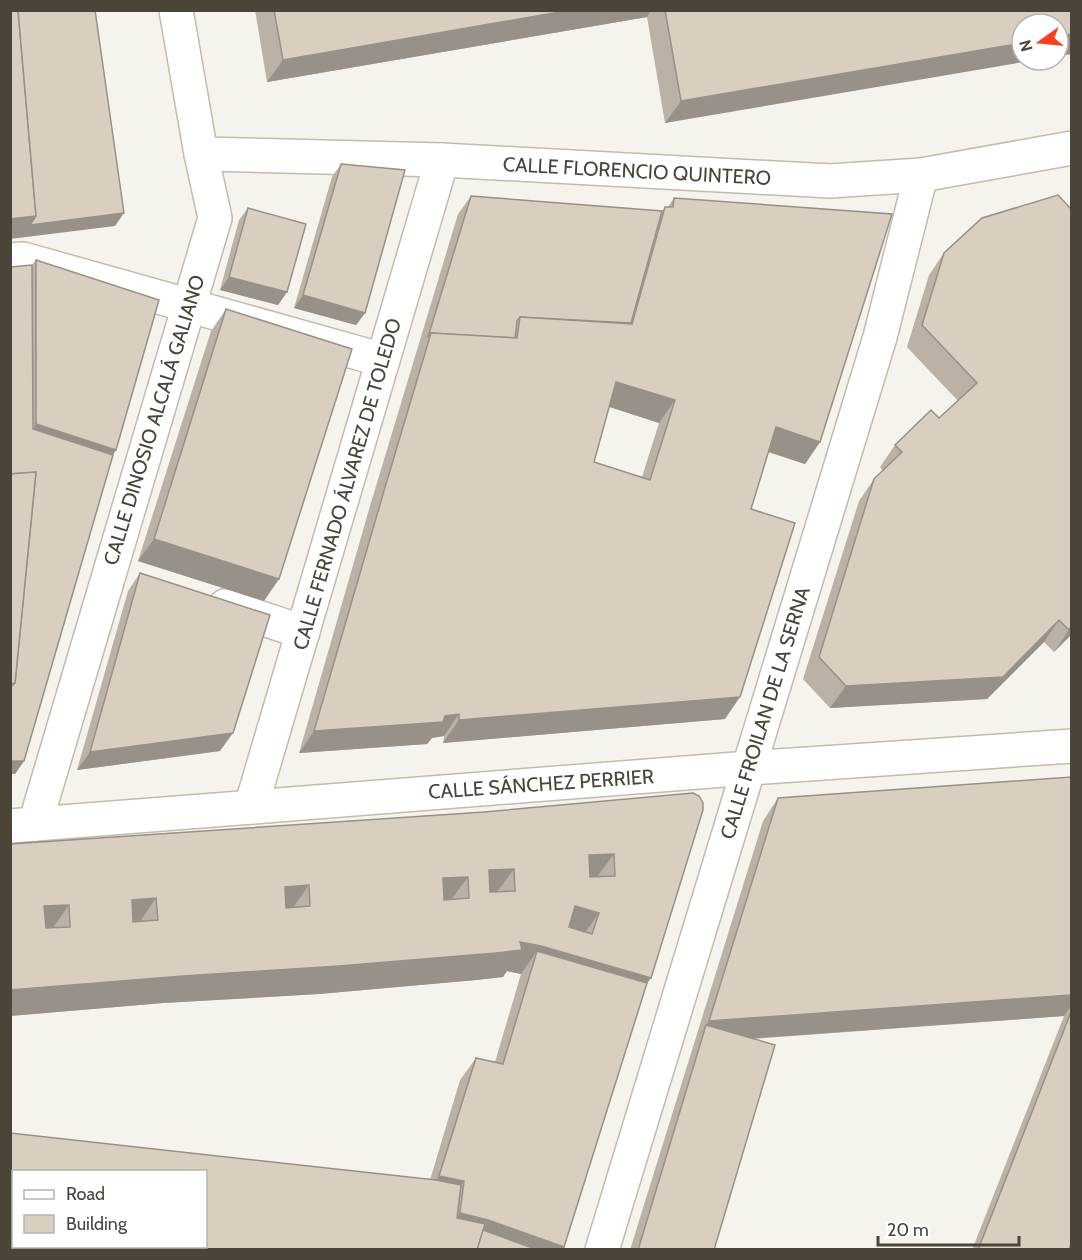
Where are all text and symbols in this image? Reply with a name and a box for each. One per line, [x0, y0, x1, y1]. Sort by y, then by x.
north arrow [1010, 12, 1070, 72]
text: N [1015, 38, 1037, 54]
street label: CALLE FLORENCIO QUINTERO [502, 152, 772, 190]
street label: CALLE DINOSIO ALCALÁ GALIANO [98, 272, 210, 568]
street label: CALLE FERNADO ÁLVAREZ DE TOLEDO [288, 315, 406, 653]
street label: CALLE FROILAN DE LA SERNA [715, 583, 815, 842]
street label: CALLE SÁNCHEZ PERRIER [427, 764, 655, 804]
legend [12, 1170, 207, 1248]
text: Road [66, 1183, 105, 1205]
scale bar [878, 1209, 1019, 1247]
text: Building [66, 1213, 128, 1235]
text: 20 m [887, 1219, 929, 1241]

